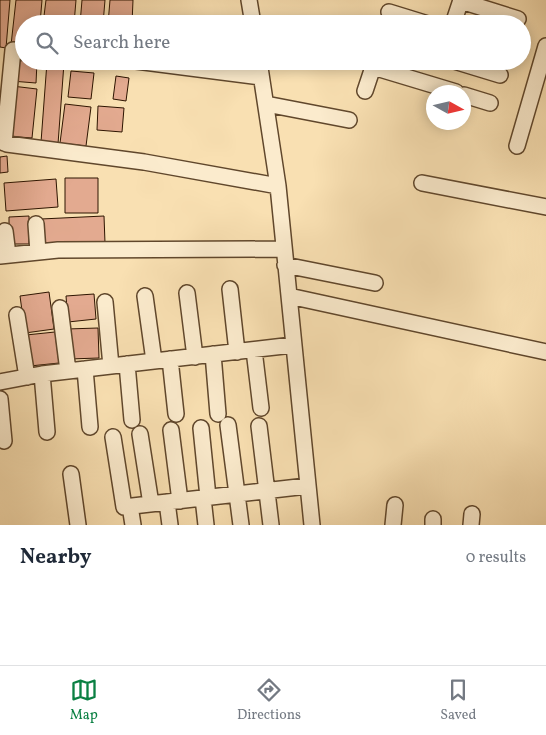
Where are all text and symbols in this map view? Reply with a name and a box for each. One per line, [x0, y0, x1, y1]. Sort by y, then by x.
search box [15, 15, 531, 70]
icon: search [33, 29, 61, 57]
text: Search here [73, 30, 170, 56]
north arrow [426, 85, 471, 130]
text: Nearby [20, 543, 91, 572]
text: 0 results [466, 547, 526, 569]
tab: Map [70, 676, 98, 725]
tab: Directions [237, 676, 301, 725]
tab: Saved [440, 676, 476, 725]

